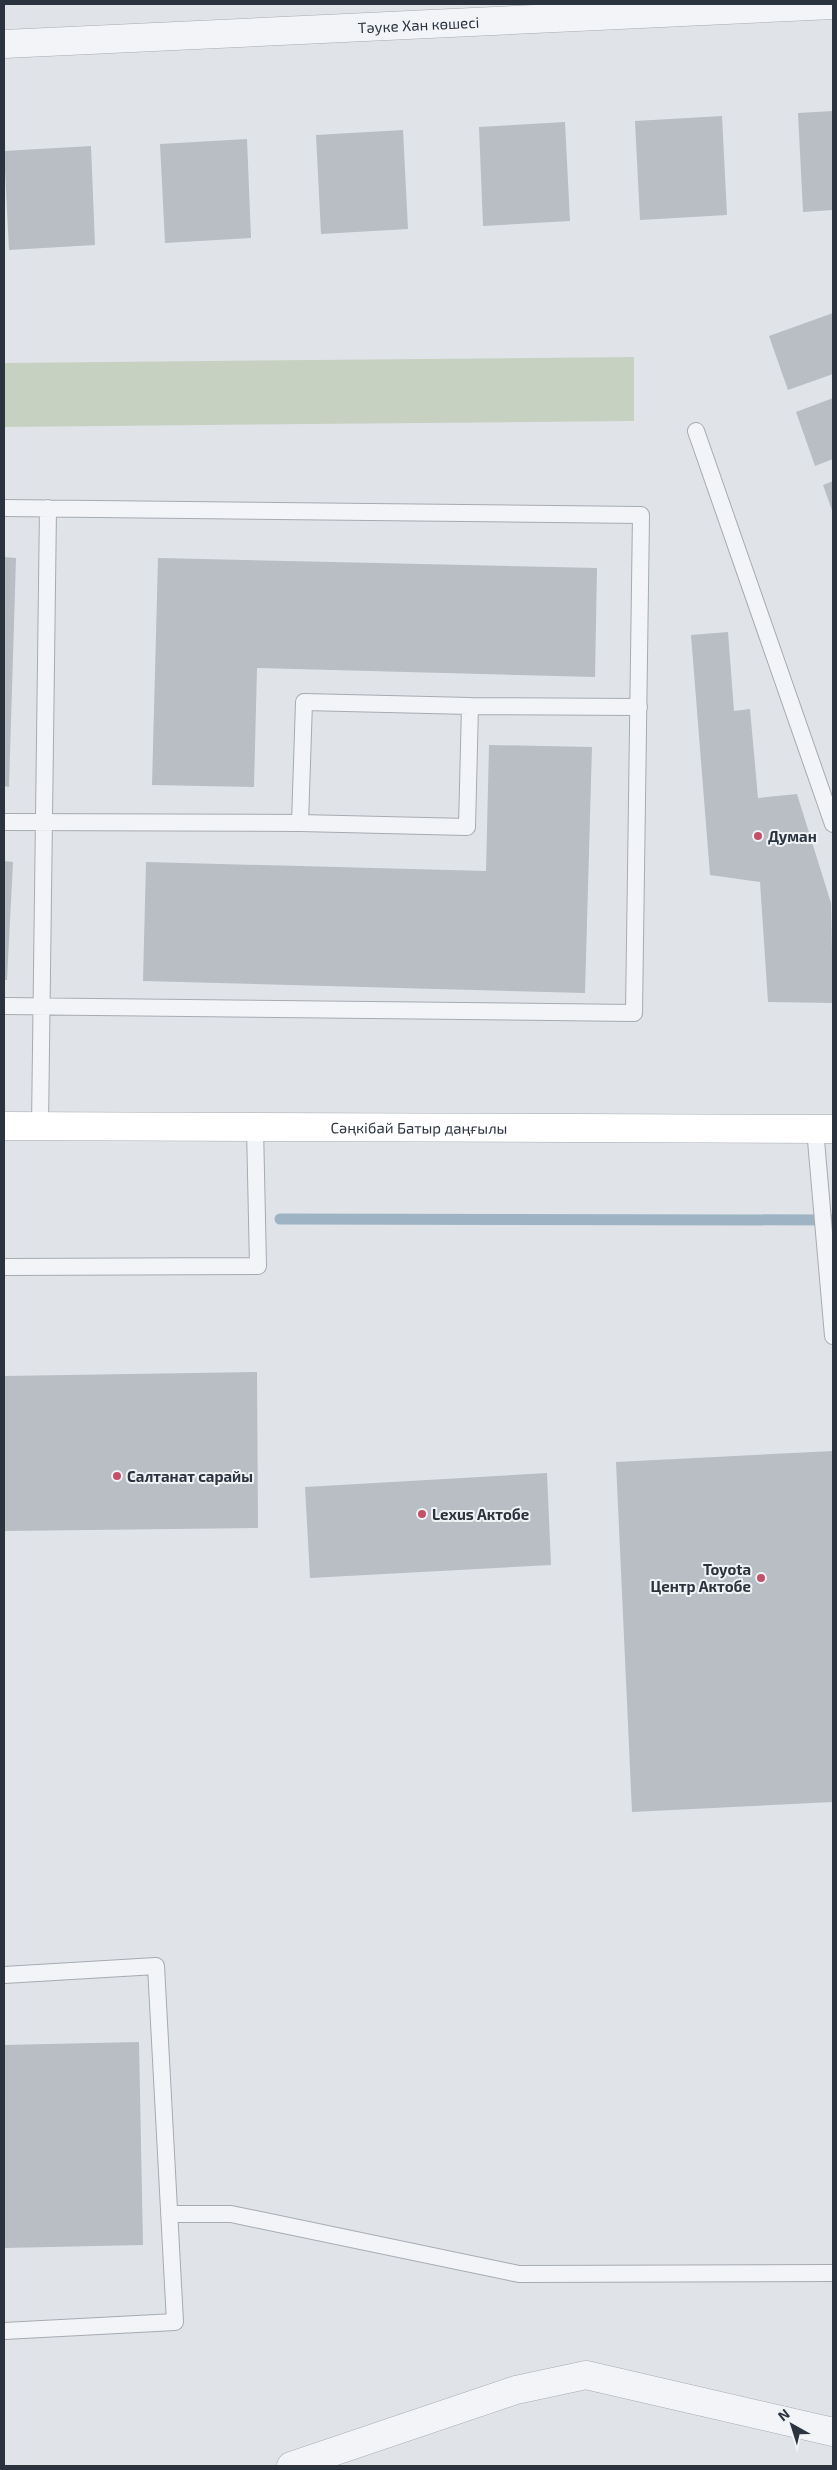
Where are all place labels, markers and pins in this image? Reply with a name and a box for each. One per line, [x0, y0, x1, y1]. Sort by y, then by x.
place label: Думан [768, 827, 817, 845]
marker: Думан [752, 830, 764, 842]
place label: Салтанат сарайы [127, 1467, 253, 1485]
marker: Салтанат сарайы [111, 1470, 123, 1482]
place label: Lexus Актобе [432, 1505, 529, 1523]
marker: Lexus Актобе [416, 1508, 428, 1520]
place label: Toyota Центр Актобе [651, 1560, 751, 1595]
marker: Toyota Центр Актобе [755, 1572, 767, 1584]

